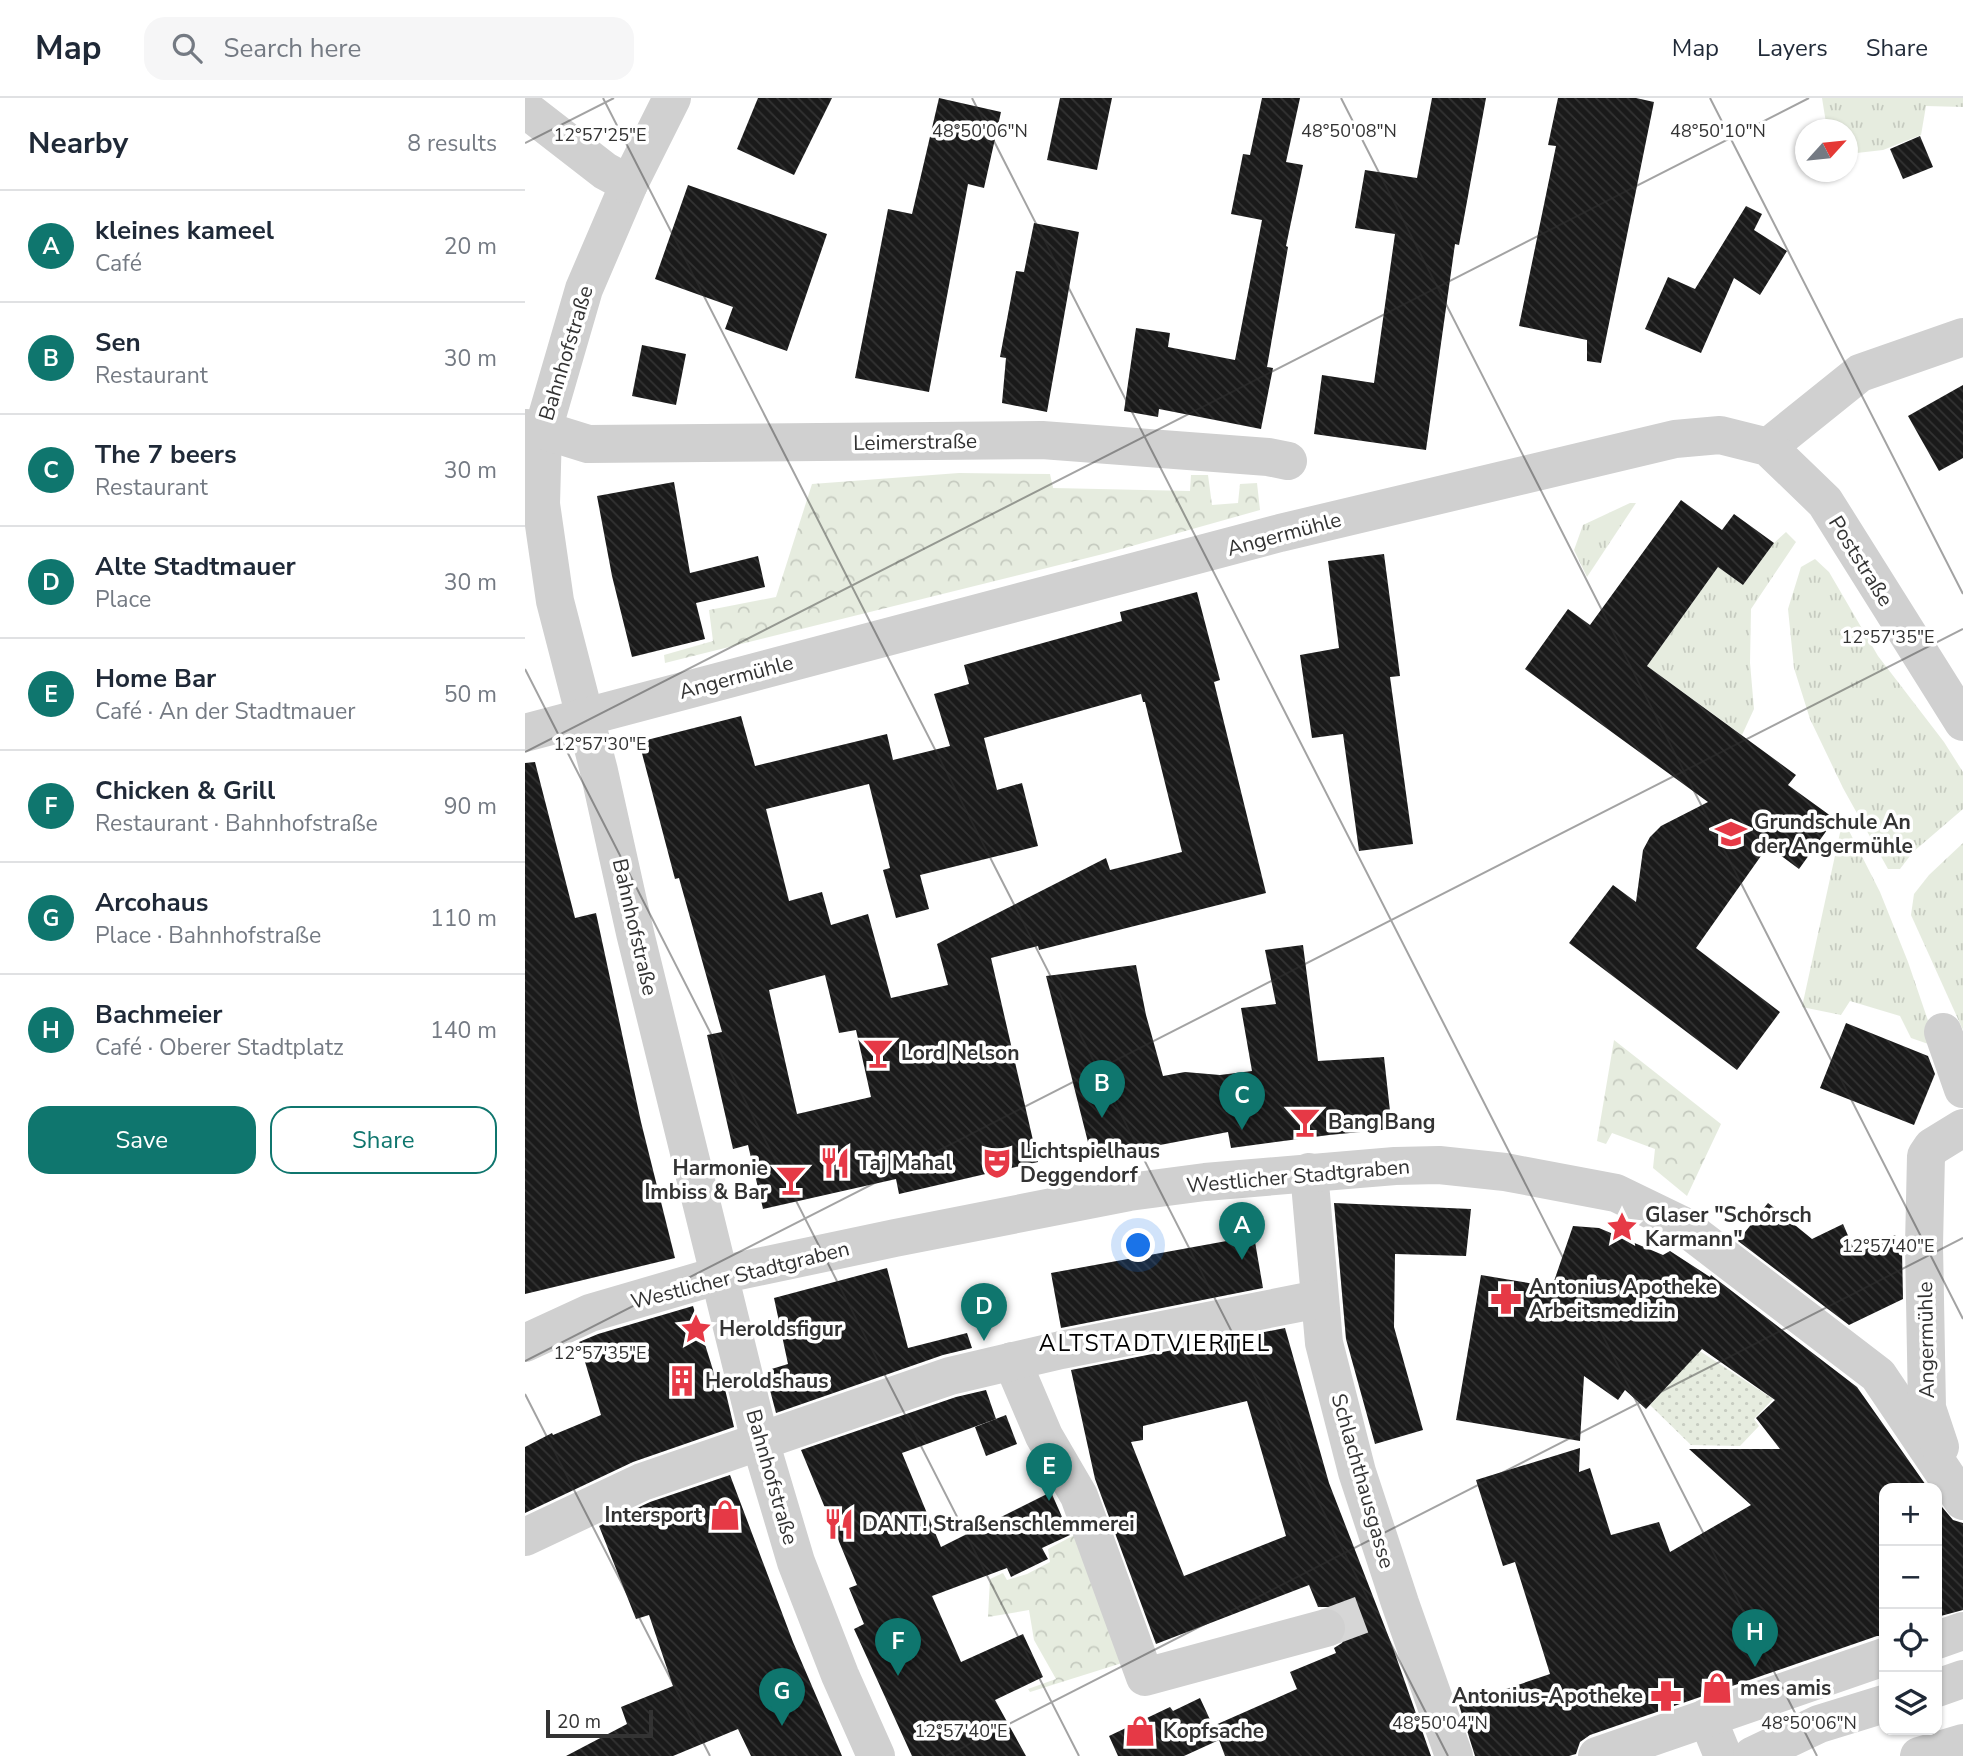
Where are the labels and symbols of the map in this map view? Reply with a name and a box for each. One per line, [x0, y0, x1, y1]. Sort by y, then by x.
text: 48°50'06"N [932, 119, 1028, 143]
text: 48°50'08"N [1301, 119, 1397, 143]
text: 48°50'10"N [1670, 119, 1766, 143]
north arrow [1795, 119, 1858, 182]
text: 12°57'25"E [554, 123, 647, 147]
street label: Bahnhofstraße [532, 282, 600, 424]
street label: Leimerstraße [853, 427, 977, 457]
street label: Angermühle [1224, 505, 1344, 563]
street label: Poststraße [1822, 510, 1900, 612]
text: 12°57'35"E [1842, 625, 1935, 649]
street label: Angermühle [676, 648, 796, 706]
text: 12°57'30"E [554, 732, 647, 756]
place label: Grundschule An der Angermühle [1754, 808, 1913, 860]
school or university icon: Grundschule An der Angermühle [1714, 817, 1748, 851]
street label: Bahnhofstraße [606, 856, 664, 998]
bar icon: Lord Nelson [861, 1036, 895, 1070]
place label: Lord Nelson [901, 1039, 1019, 1067]
pin: B [1079, 1060, 1125, 1118]
pin: C [1219, 1072, 1265, 1130]
bar icon: Bang Bang [1288, 1105, 1322, 1139]
place label: Bang Bang [1328, 1108, 1435, 1136]
place label: Lichtspielhaus Deggendorf [1020, 1137, 1160, 1189]
restaurant icon: Taj Mahal [818, 1146, 852, 1180]
theatre icon: Lichtspielhaus Deggendorf [980, 1146, 1014, 1180]
place label: Taj Mahal [858, 1149, 952, 1177]
street label: Westlicher Stadtgraben [1185, 1152, 1411, 1200]
place label: Harmonie Imbiss & Bar [644, 1154, 769, 1206]
bar icon: Harmonie Imbiss & Bar [774, 1163, 808, 1197]
place label: Glaser "Schorsch Karmann" [1645, 1201, 1812, 1253]
pin: A [1219, 1202, 1265, 1260]
place icon: Glaser "Schorsch Karmann" [1605, 1210, 1639, 1244]
your location [1121, 1228, 1155, 1262]
street label: Westlicher Stadtgraben [628, 1234, 852, 1316]
text: 12°57'40"E [1842, 1234, 1935, 1258]
place label: Antonius Apotheke Arbeitsmedizin [1529, 1273, 1717, 1325]
street label: Angermühle [1911, 1281, 1941, 1399]
pharmacy icon: Antonius Apotheke Arbeitsmedizin [1489, 1282, 1523, 1316]
pin: D [961, 1283, 1007, 1341]
place icon: Heroldsfigur [679, 1312, 713, 1346]
place label: Heroldsfigur [719, 1315, 843, 1343]
district label: ALTSTADTVIERTEL [1039, 1328, 1271, 1359]
text: 12°57'35"E [554, 1341, 647, 1365]
building icon: Heroldshaus [665, 1364, 699, 1398]
place label: Heroldshaus [705, 1367, 828, 1395]
street label: Schlachthausgasse [1325, 1390, 1401, 1572]
street label: Bahnhofstraße [739, 1406, 805, 1548]
pin: E [1026, 1443, 1072, 1501]
shop icon: Intersport [708, 1498, 742, 1532]
place label: Intersport [605, 1501, 703, 1529]
restaurant icon: DANT! Straßenschlemmerei [822, 1507, 856, 1541]
place label: DANT! Straßenschlemmerei [862, 1510, 1135, 1538]
pin: H [1732, 1609, 1778, 1667]
pin: F [875, 1618, 921, 1676]
pin: G [759, 1668, 805, 1726]
shop icon: mes amis [1700, 1671, 1734, 1705]
place label: mes amis [1740, 1674, 1831, 1702]
pharmacy icon: Antonius-Apotheke [1649, 1679, 1683, 1713]
place label: Antonius-Apotheke [1452, 1682, 1643, 1710]
scale bar [546, 1707, 653, 1739]
text: 48°50'04"N [1392, 1711, 1488, 1735]
text: 48°50'06"N [1761, 1711, 1857, 1735]
shop icon: Kopfsache [1123, 1714, 1157, 1748]
place label: Kopfsache [1163, 1717, 1264, 1745]
text: 12°57'40"E [915, 1719, 1008, 1743]

